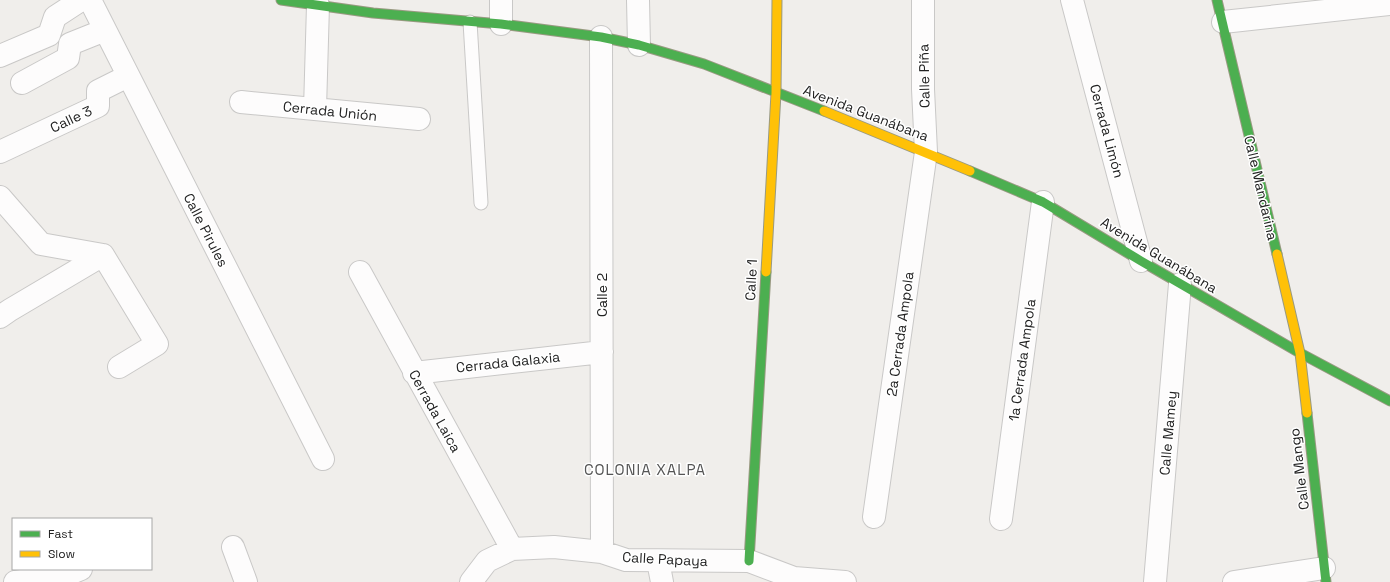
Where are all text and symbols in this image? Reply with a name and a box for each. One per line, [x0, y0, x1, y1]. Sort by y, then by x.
street label: Calle Piña [914, 44, 934, 108]
street label: Avenida Guanábana [801, 81, 931, 145]
street label: Cerrada Limón [1086, 82, 1128, 180]
street label: Cerrada Unión [282, 97, 378, 125]
street label: Calle 3 [47, 101, 95, 137]
street label: Calle Mandarina [1240, 134, 1282, 242]
street label: Calle Pirules [180, 190, 232, 270]
street label: Avenida Guanábana [1097, 213, 1221, 297]
street label: Calle 1 [741, 259, 761, 301]
street label: 2a Cerrada Ampola [882, 270, 918, 398]
street label: Calle 2 [593, 273, 611, 317]
street label: 1a Cerrada Ampola [1004, 298, 1040, 422]
street label: Cerrada Galaxia [455, 348, 561, 376]
street label: Cerrada Laica [405, 367, 465, 455]
street label: Calle Mamey [1155, 390, 1181, 476]
street label: Calle Mango [1285, 427, 1313, 511]
district label: COLONIA XALPA [584, 460, 706, 479]
legend [12, 518, 152, 570]
text: Fast [48, 526, 73, 542]
text: Slow [48, 546, 75, 562]
street label: Calle Papaya [622, 548, 708, 570]

